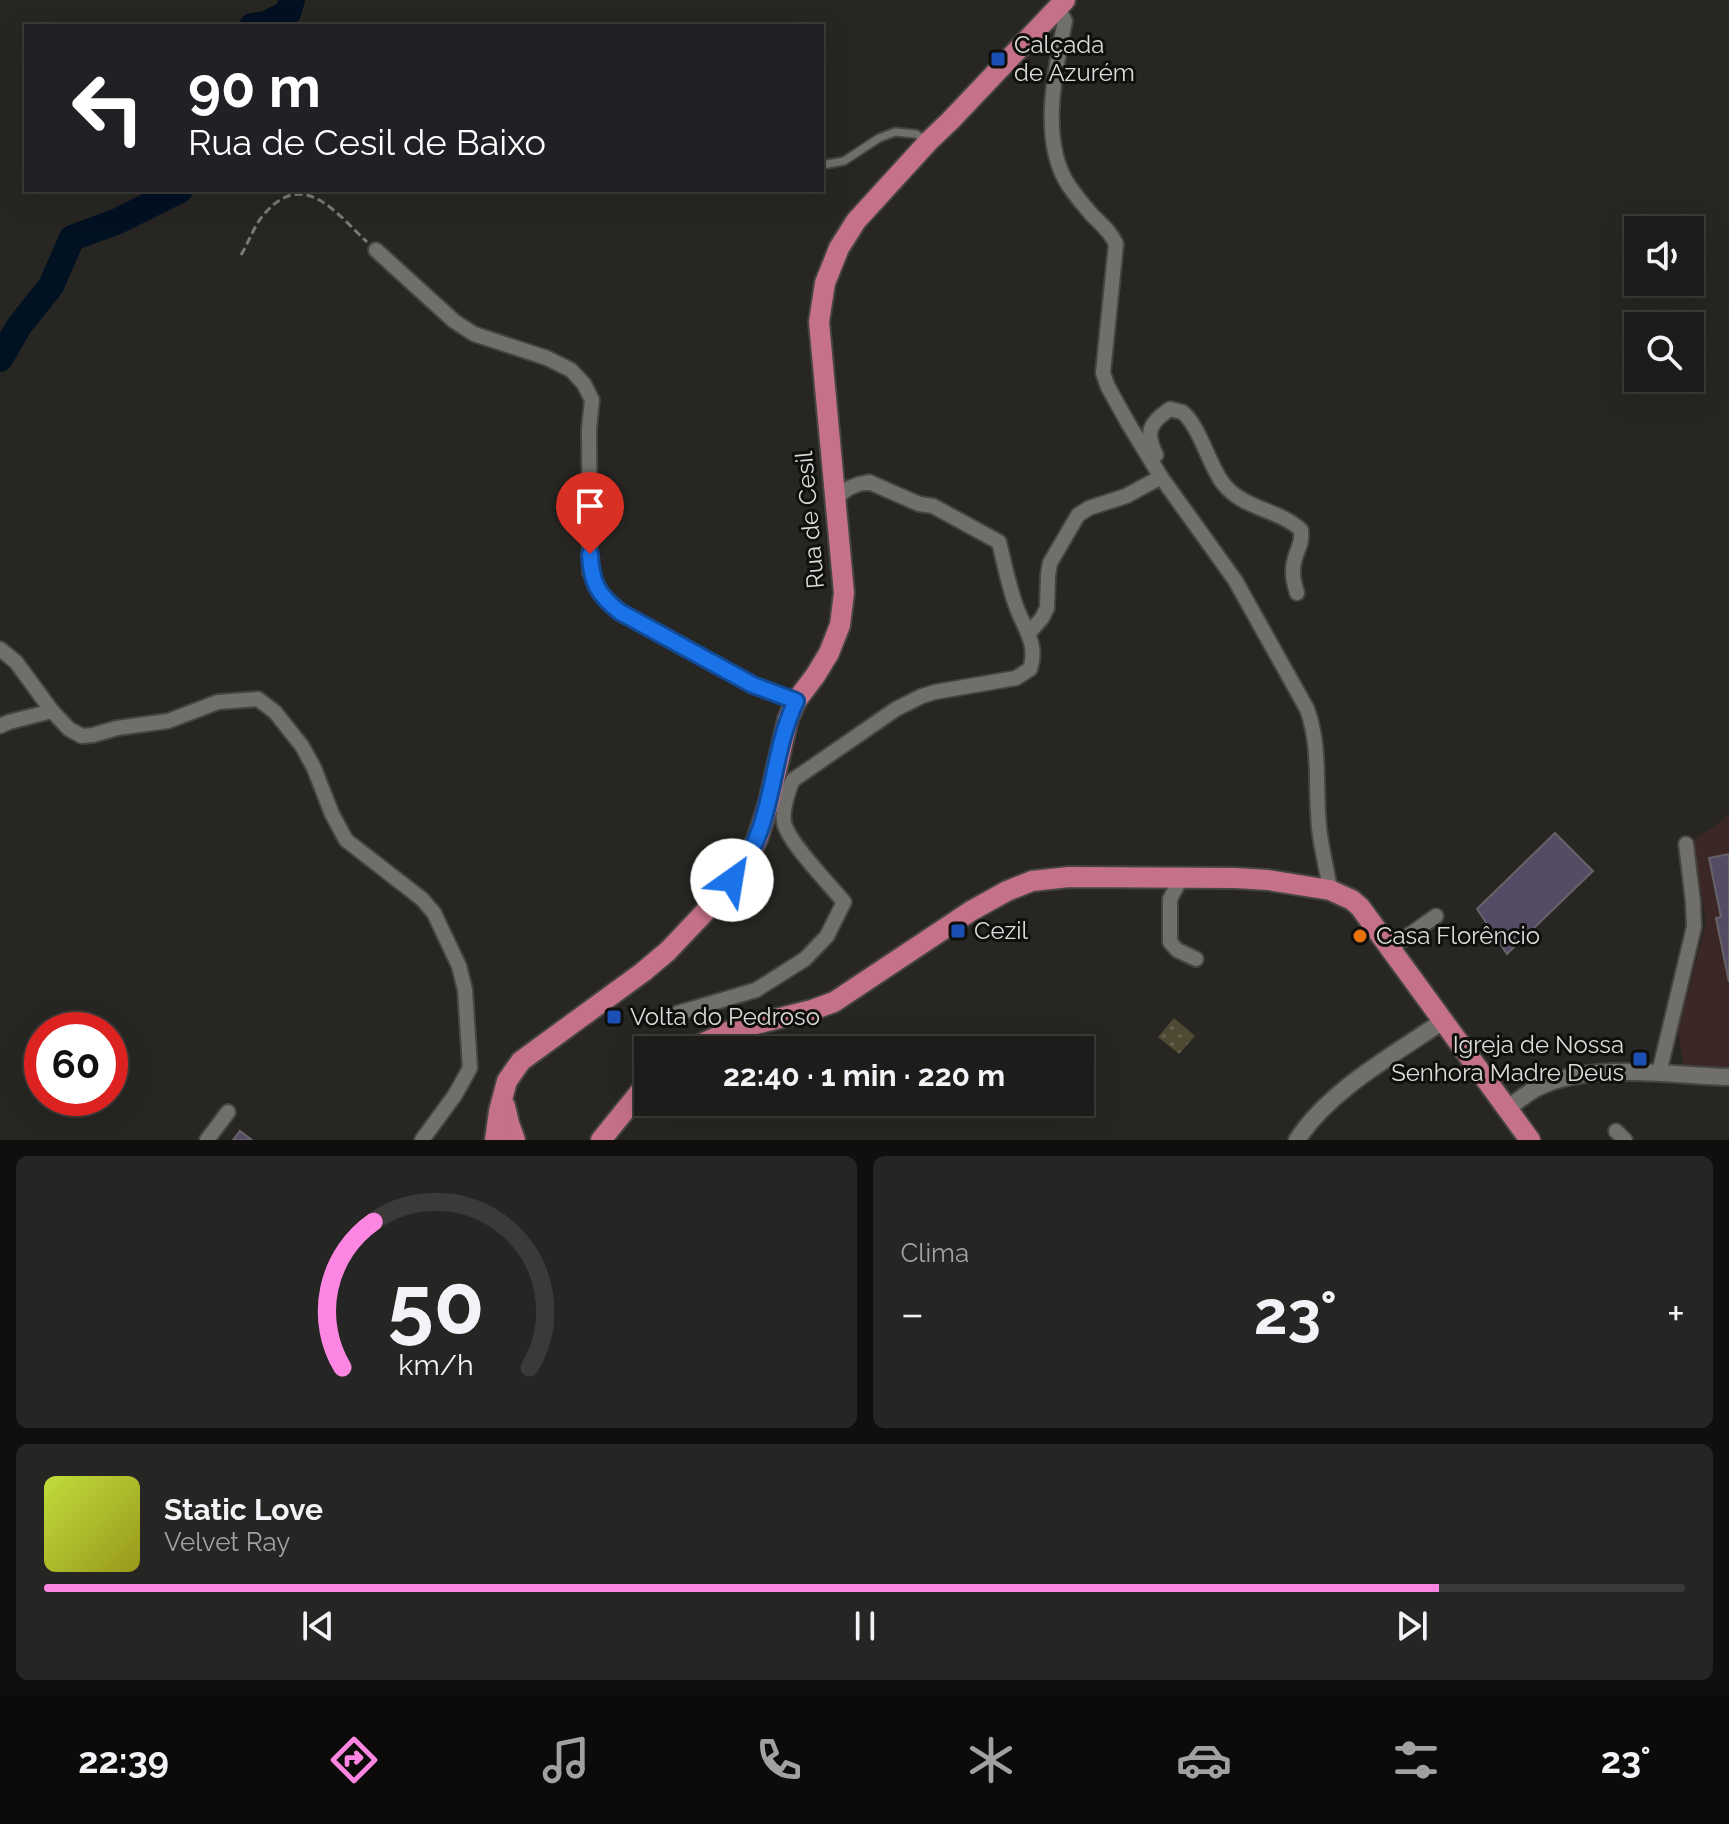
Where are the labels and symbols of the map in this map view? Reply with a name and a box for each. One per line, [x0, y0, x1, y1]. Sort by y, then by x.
place label: Calçada de Azurém [1014, 30, 1135, 87]
marker: Calçada de Azurém [989, 50, 1007, 68]
street label: Rua de Cesil [789, 450, 830, 590]
pin [556, 472, 624, 554]
position arrow [690, 838, 774, 922]
place label: Cezil [974, 916, 1028, 945]
place label: Casa Florêncio [1376, 921, 1540, 950]
marker: Cezil [949, 922, 967, 940]
marker: Casa Florêncio [1351, 927, 1369, 945]
place label: Volta do Pedroso [630, 1002, 820, 1031]
marker: Volta do Pedroso [605, 1008, 623, 1026]
speed limit sign: 60 [24, 1012, 128, 1116]
place label: Igreja de Nossa Senhora Madre Deus [1391, 1030, 1624, 1087]
marker: Igreja de Nossa Senhora Madre Deus [1631, 1050, 1649, 1068]

